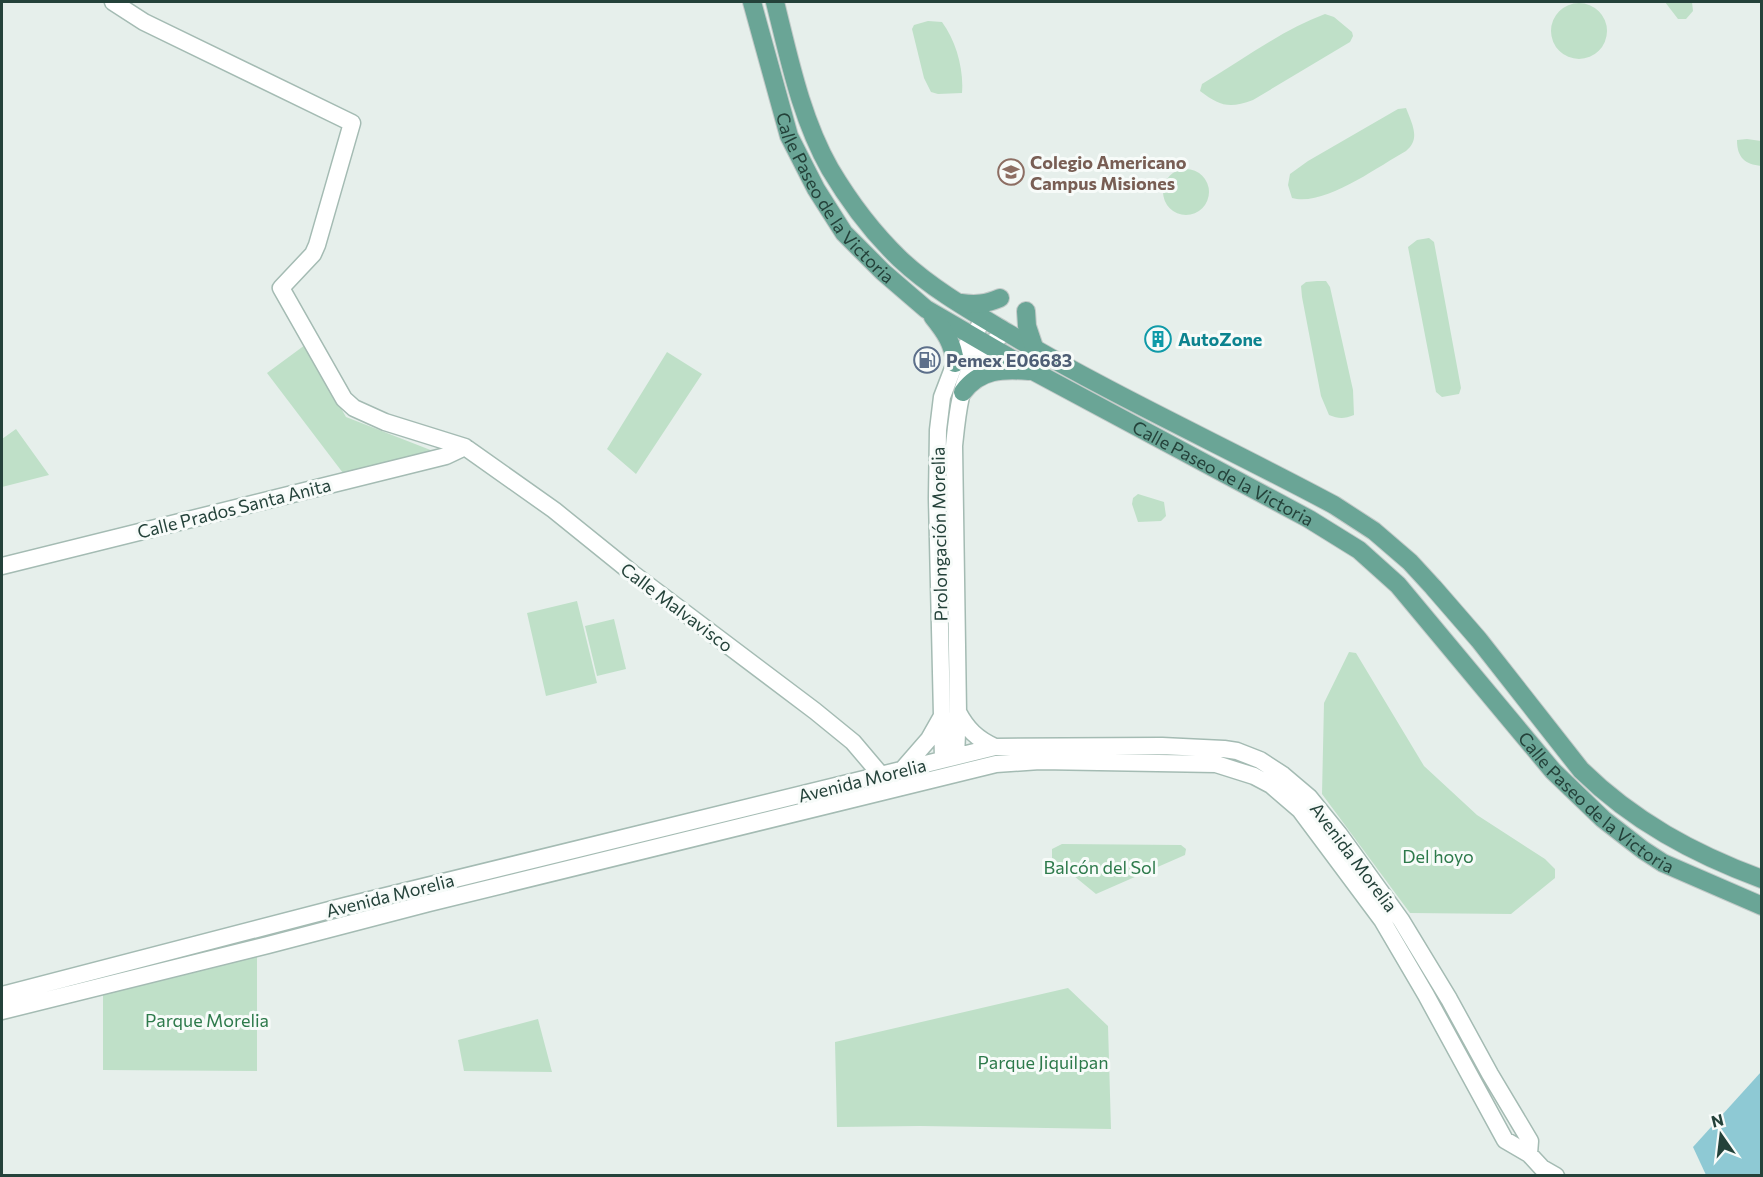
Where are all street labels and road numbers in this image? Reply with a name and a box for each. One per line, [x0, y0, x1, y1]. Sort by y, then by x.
street label: Calle Paseo de la Victoria [772, 110, 899, 288]
street label: Calle Paseo de la Victoria [1129, 415, 1318, 531]
street label: Prolongación Morelia [926, 447, 952, 621]
street label: Calle Prados Santa Anita [135, 473, 333, 543]
street label: Calle Malvavisco [617, 558, 737, 656]
street label: Calle Paseo de la Victoria [1514, 727, 1677, 877]
street label: Avenida Morelia [796, 753, 928, 807]
street label: Avenida Morelia [1306, 798, 1402, 916]
street label: Avenida Morelia [324, 868, 456, 922]

